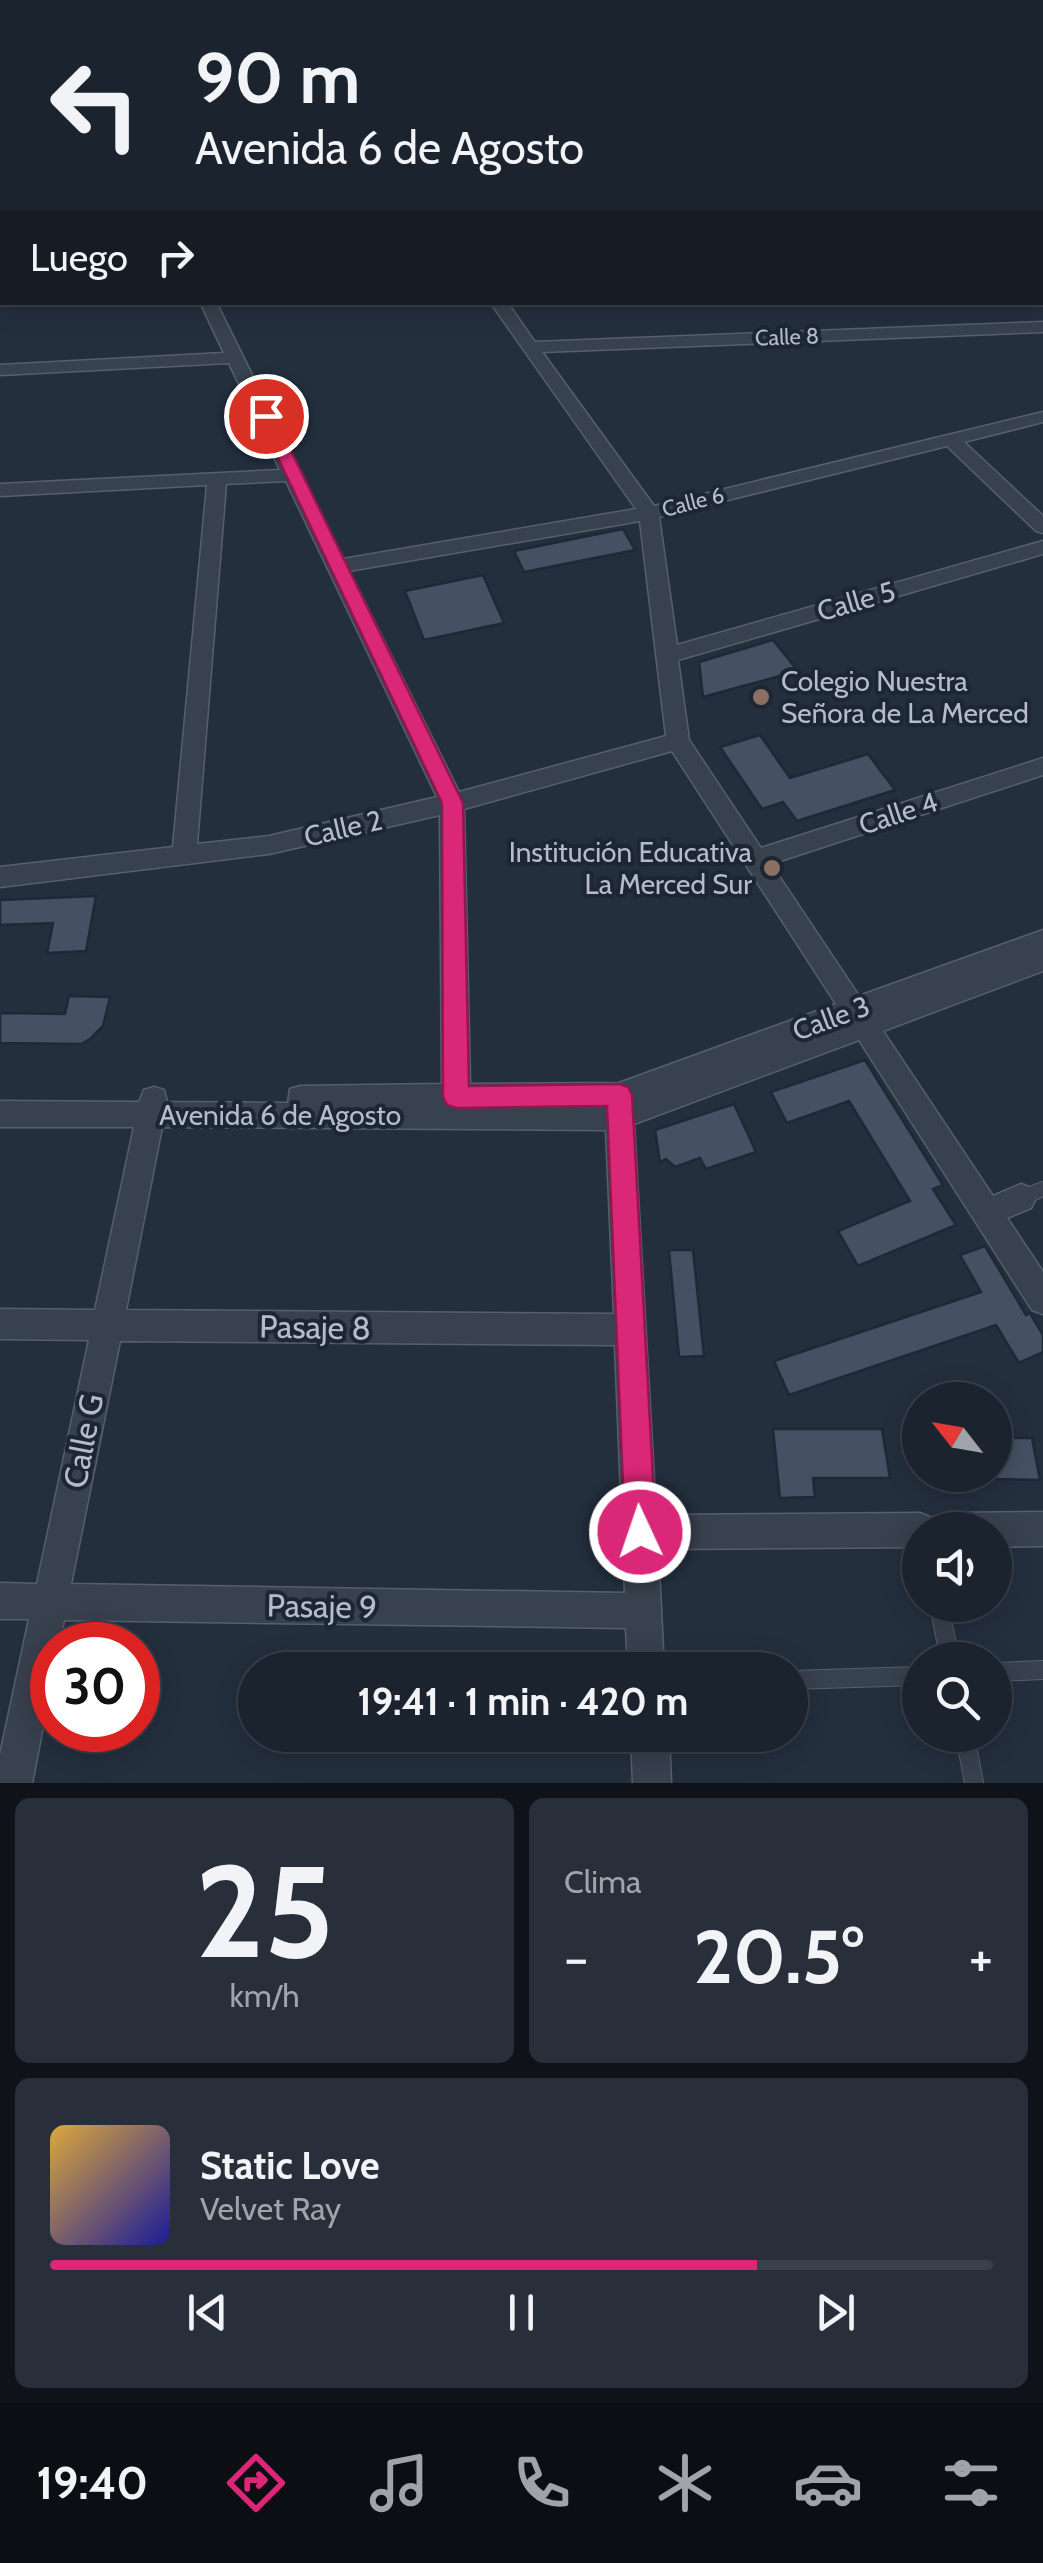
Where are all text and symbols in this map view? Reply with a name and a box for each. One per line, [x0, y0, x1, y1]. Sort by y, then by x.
text: 90 m [195, 35, 360, 121]
icon: left [30, 40, 160, 170]
text: Avenida 6 de Agosto [195, 121, 584, 175]
icon: right [148, 230, 203, 285]
text: Luego [30, 234, 128, 281]
street label: Calle 8 [755, 322, 819, 352]
pin [224, 374, 309, 459]
icon: arrive [239, 389, 294, 444]
street label: Calle 6 [659, 481, 727, 523]
street label: Calle 5 [813, 574, 899, 628]
place label: Colegio Nuestra Señora de La Merced [781, 664, 1029, 730]
marker: Colegio Nuestra Señora de La Merced [750, 686, 772, 708]
street label: Calle 4 [854, 784, 942, 842]
street label: Calle 2 [301, 803, 385, 853]
place label: Institución Educativa La Merced Sur [509, 835, 753, 901]
marker: Institución Educativa La Merced Sur [761, 857, 783, 879]
street label: Calle 3 [788, 988, 874, 1048]
street label: Avenida 6 de Agosto [159, 1098, 401, 1132]
street label: Pasaje 8 [259, 1307, 371, 1347]
north arrow [902, 1382, 1012, 1492]
map controls [902, 1382, 1012, 1752]
street label: Calle G [55, 1391, 111, 1491]
position arrow [588, 1480, 692, 1584]
button: sound [902, 1512, 1012, 1622]
street label: Pasaje 9 [266, 1586, 378, 1626]
speed limit sign: 30 [30, 1622, 160, 1752]
button: search [902, 1642, 1012, 1752]
text: 19:41 · 1 min · 420 m [358, 1678, 688, 1725]
text: 25 [195, 1832, 334, 1990]
text: Clima [564, 1862, 641, 1901]
text: 20.5° [693, 1911, 864, 2002]
text: − [564, 1924, 588, 1991]
text: + [969, 1924, 993, 1991]
text: km/h [229, 1976, 300, 2015]
text: Static Love [200, 2142, 379, 2189]
text: Velvet Ray [200, 2189, 341, 2228]
icon: previous [180, 2285, 235, 2340]
icon: pause [494, 2285, 549, 2340]
icon: next [808, 2285, 863, 2340]
icon: directions [221, 2448, 291, 2518]
icon: music [364, 2448, 434, 2518]
icon: phone [507, 2448, 577, 2518]
icon: climate [650, 2448, 720, 2518]
icon: car [793, 2448, 863, 2518]
icon: filters [936, 2448, 1006, 2518]
text: 19:40 [37, 2456, 148, 2510]

